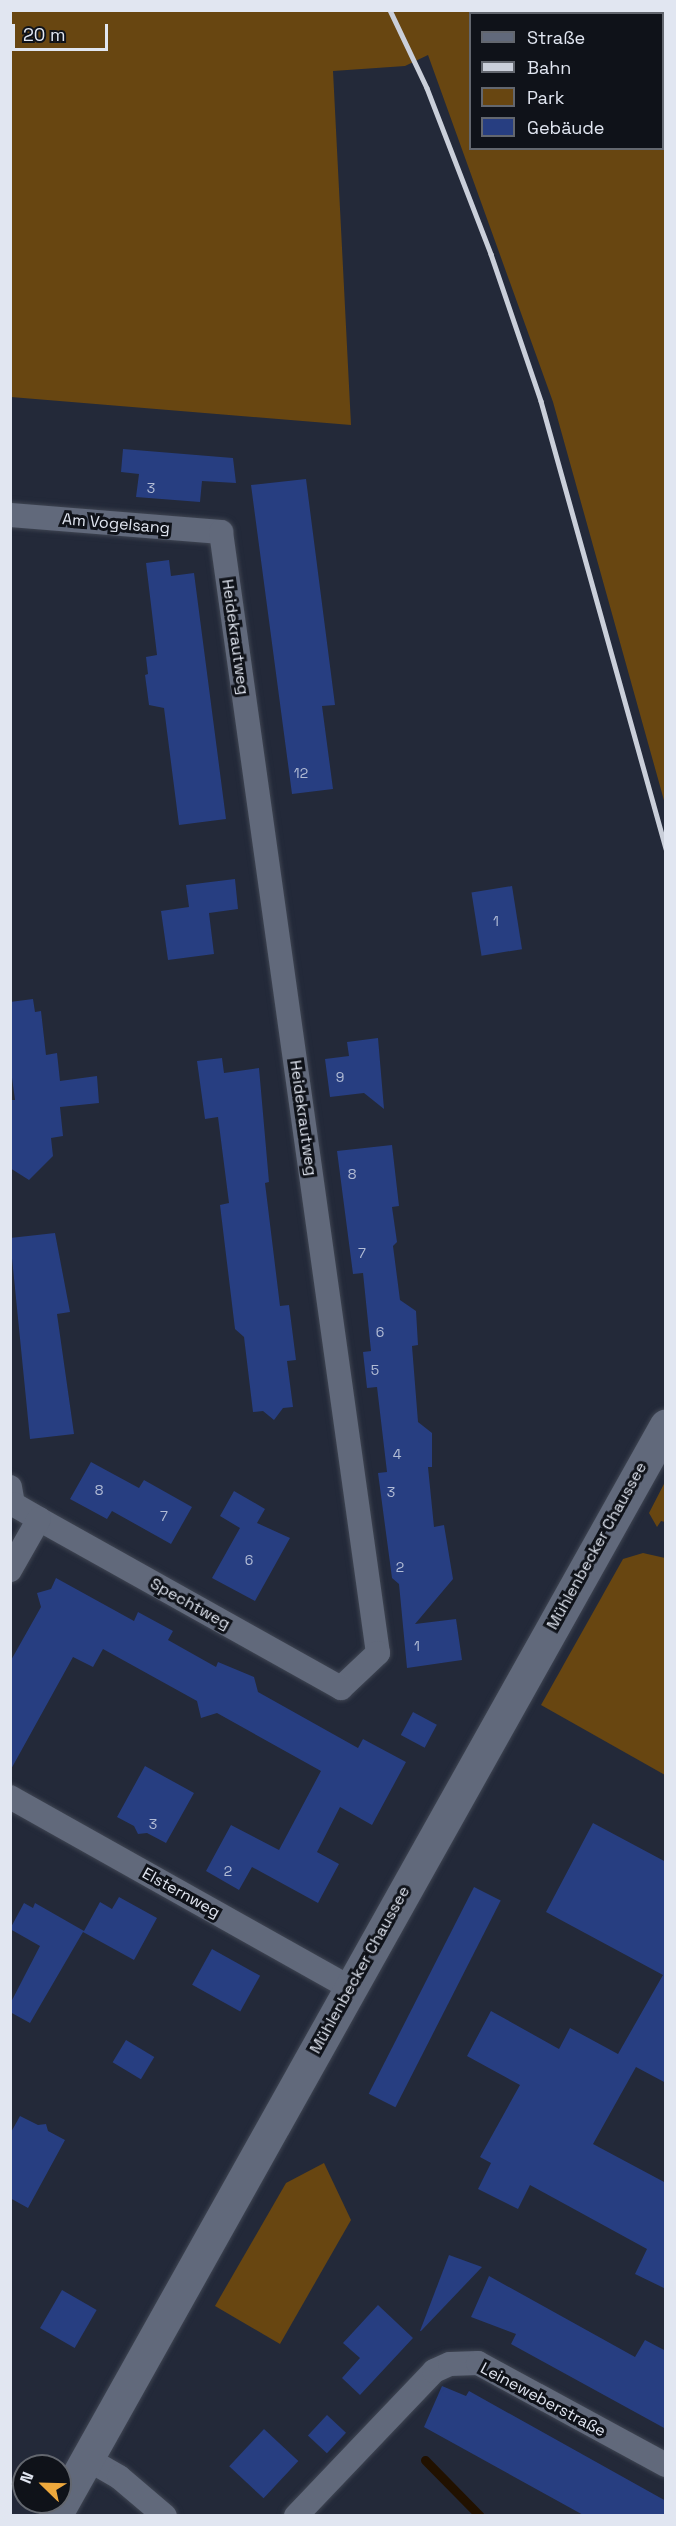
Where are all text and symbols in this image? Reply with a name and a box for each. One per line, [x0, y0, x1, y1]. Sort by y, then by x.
scale bar [15, 12, 111, 50]
legend [469, 12, 664, 150]
text: 20 m [23, 23, 66, 46]
text: Straße [527, 26, 585, 49]
text: Bahn [527, 56, 571, 79]
text: Park [527, 86, 564, 109]
text: Gebäude [527, 116, 605, 139]
house number: 3 [147, 480, 155, 496]
street label: Am Vogelsang [61, 510, 171, 538]
street label: Heidekrautweg [217, 578, 253, 696]
house number: 12 [294, 765, 308, 781]
house number: 1 [493, 913, 499, 929]
street label: Heidekrautweg [285, 1059, 321, 1177]
house number: 9 [336, 1069, 344, 1085]
house number: 8 [348, 1166, 356, 1182]
house number: 7 [358, 1245, 366, 1261]
house number: 6 [376, 1324, 384, 1340]
house number: 5 [371, 1362, 379, 1378]
house number: 4 [393, 1446, 401, 1462]
street label: Mühlenbecker Chaussee [543, 1459, 651, 1633]
house number: 8 [95, 1482, 103, 1498]
house number: 3 [387, 1484, 395, 1500]
house number: 7 [160, 1508, 168, 1524]
house number: 6 [245, 1552, 253, 1568]
house number: 2 [396, 1559, 404, 1575]
street label: Spechtweg [147, 1574, 233, 1634]
house number: 1 [414, 1638, 420, 1654]
house number: 3 [149, 1816, 157, 1832]
house number: 2 [224, 1863, 232, 1879]
street label: Elsternweg [139, 1864, 223, 1922]
street label: Mühlenbecker Chaussee [306, 1883, 414, 2057]
street label: Leineweberstraße [477, 2359, 609, 2441]
north arrow [12, 2454, 72, 2514]
text: N [15, 2469, 39, 2487]

